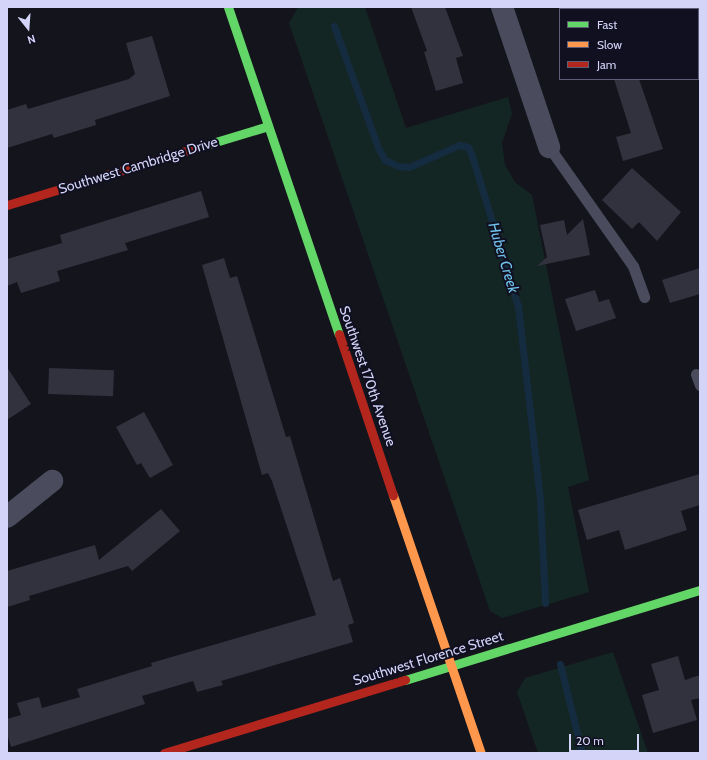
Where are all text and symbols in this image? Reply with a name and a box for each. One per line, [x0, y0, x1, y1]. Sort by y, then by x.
north arrow [8, 8, 48, 48]
legend [559, 8, 699, 80]
text: Fast [597, 17, 617, 32]
text: N [26, 32, 37, 47]
text: Slow [597, 37, 622, 52]
text: Jam [597, 57, 616, 72]
street label: Southwest Cambridge Drive [56, 133, 220, 197]
water label: Huber Creek [484, 220, 522, 296]
street label: Southwest 170th Avenue [336, 304, 400, 448]
street label: Southwest Florence Street [351, 627, 505, 689]
scale bar [571, 726, 641, 752]
text: 20 m [576, 733, 604, 748]

